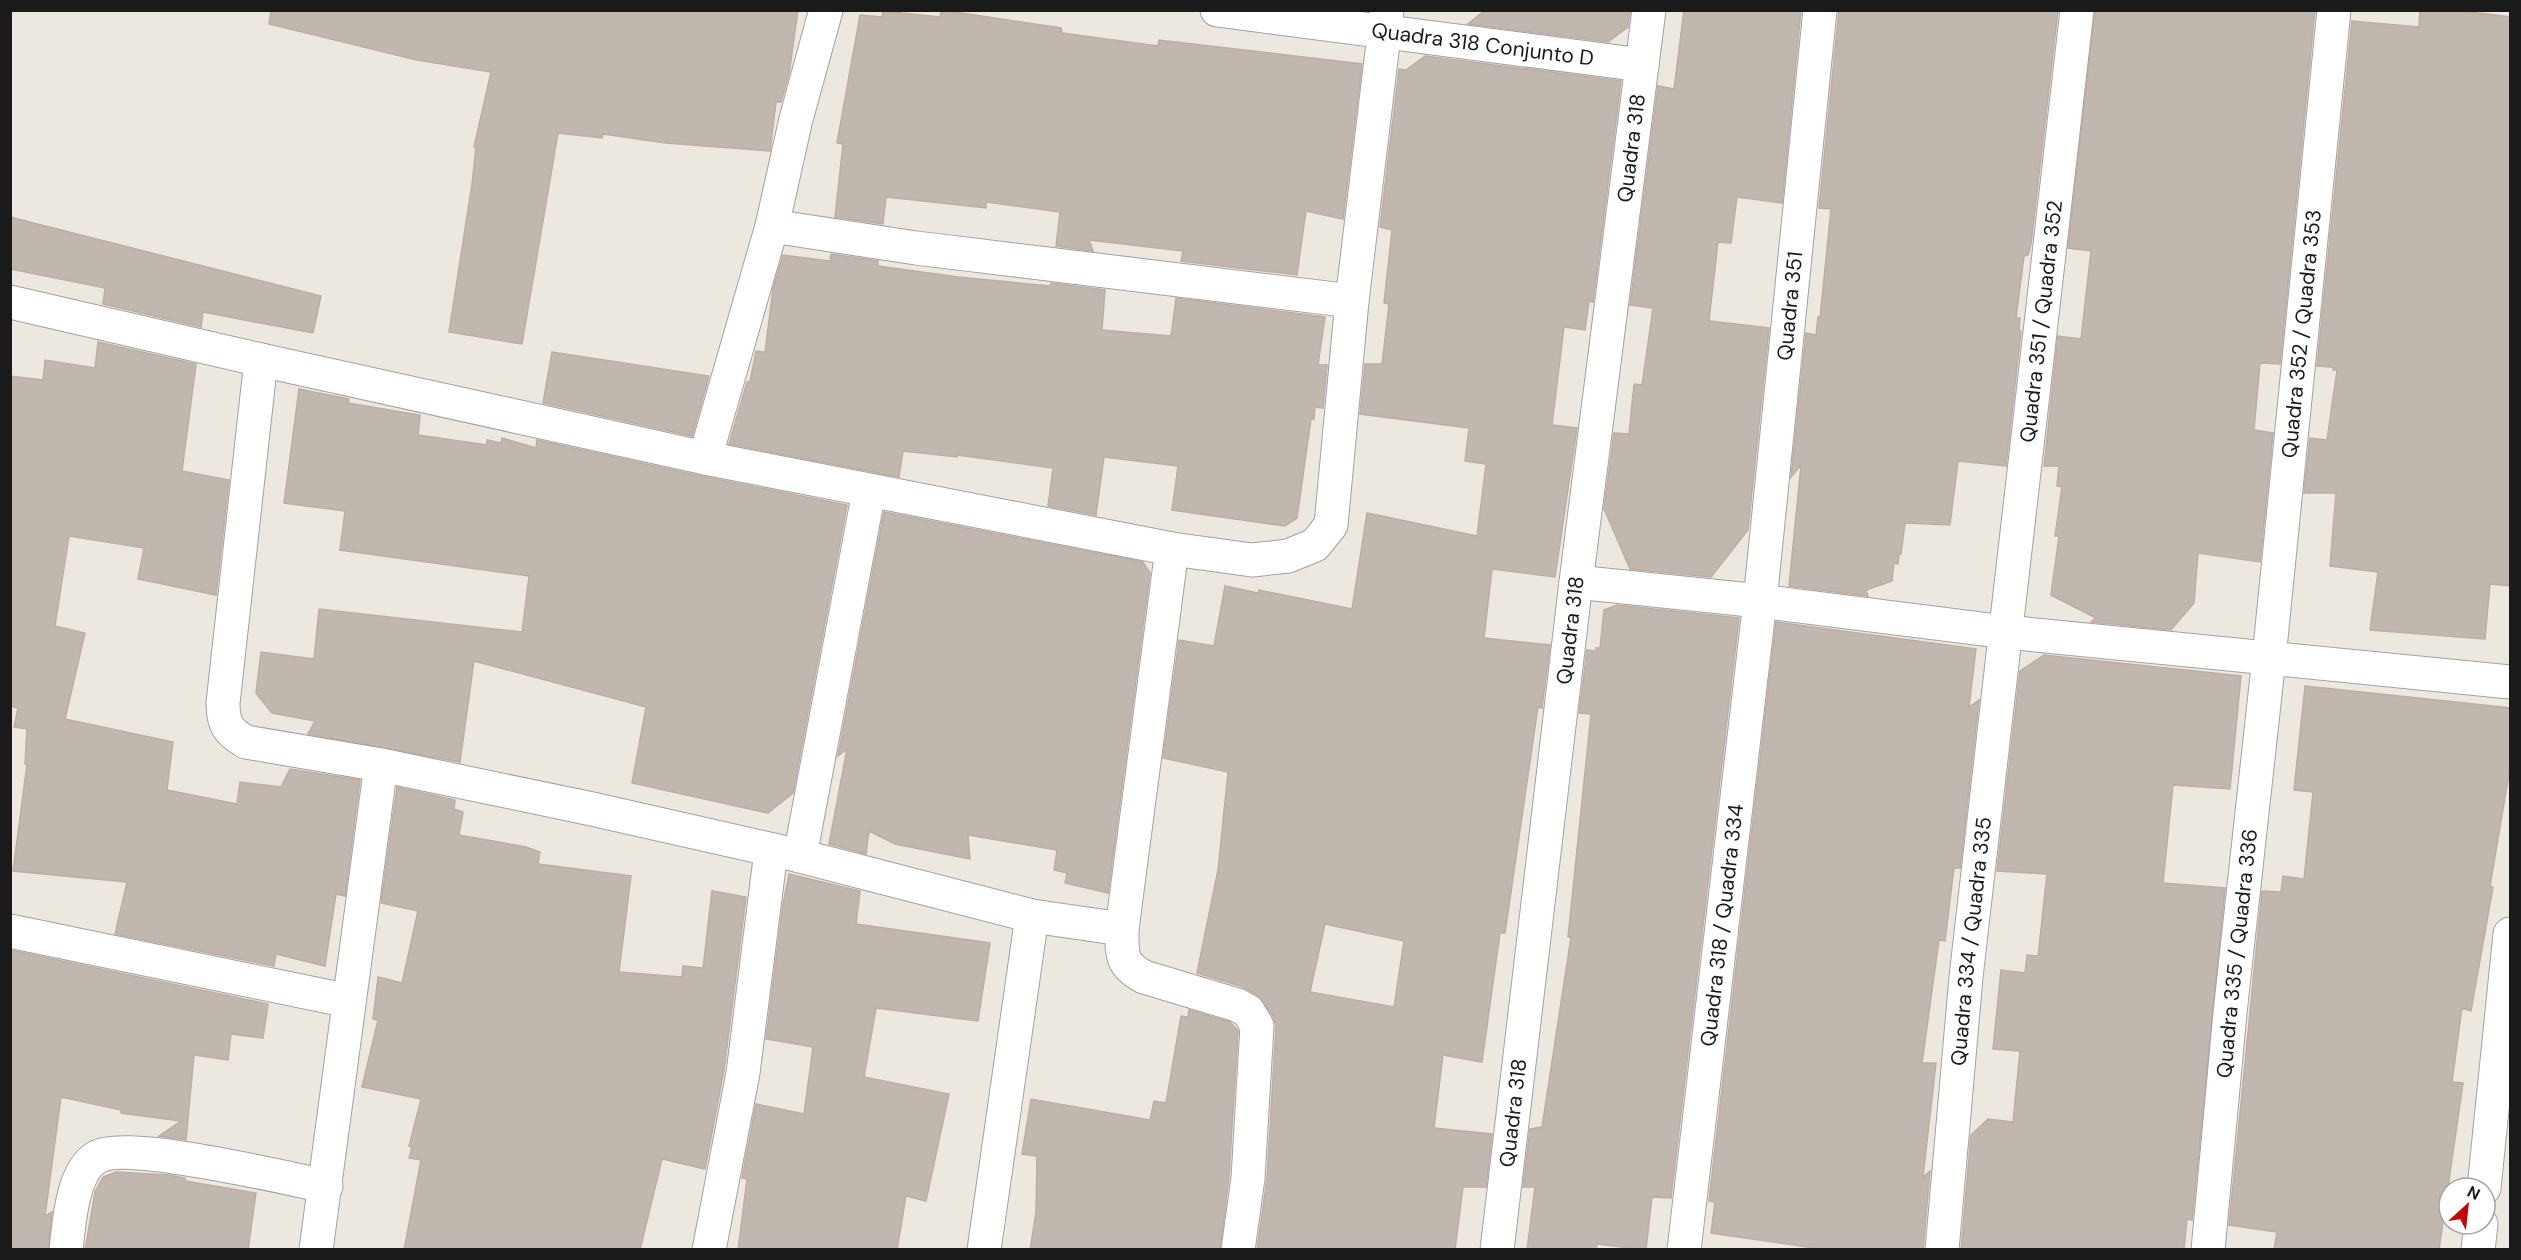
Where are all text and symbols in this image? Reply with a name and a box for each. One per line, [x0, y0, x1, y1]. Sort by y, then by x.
street label: Quadra 318 Conjunto D [1370, 16, 1596, 73]
street label: Quadra 318 [1611, 92, 1652, 204]
street label: Quadra 351 / Quadra 352 [2013, 199, 2069, 444]
street label: Quadra 352 / Quadra 353 [2275, 208, 2328, 459]
street label: Quadra 351 [1770, 250, 1809, 362]
street label: Quadra 318 [1550, 574, 1591, 686]
street label: Quadra 318 / Quadra 334 [1694, 802, 1750, 1048]
street label: Quadra 334 / Quadra 335 [1944, 815, 1998, 1067]
street label: Quadra 335 / Quadra 336 [2210, 827, 2264, 1079]
street label: Quadra 318 [1493, 1057, 1534, 1169]
north arrow [2437, 1176, 2497, 1236]
text: N [2464, 1181, 2484, 1205]

